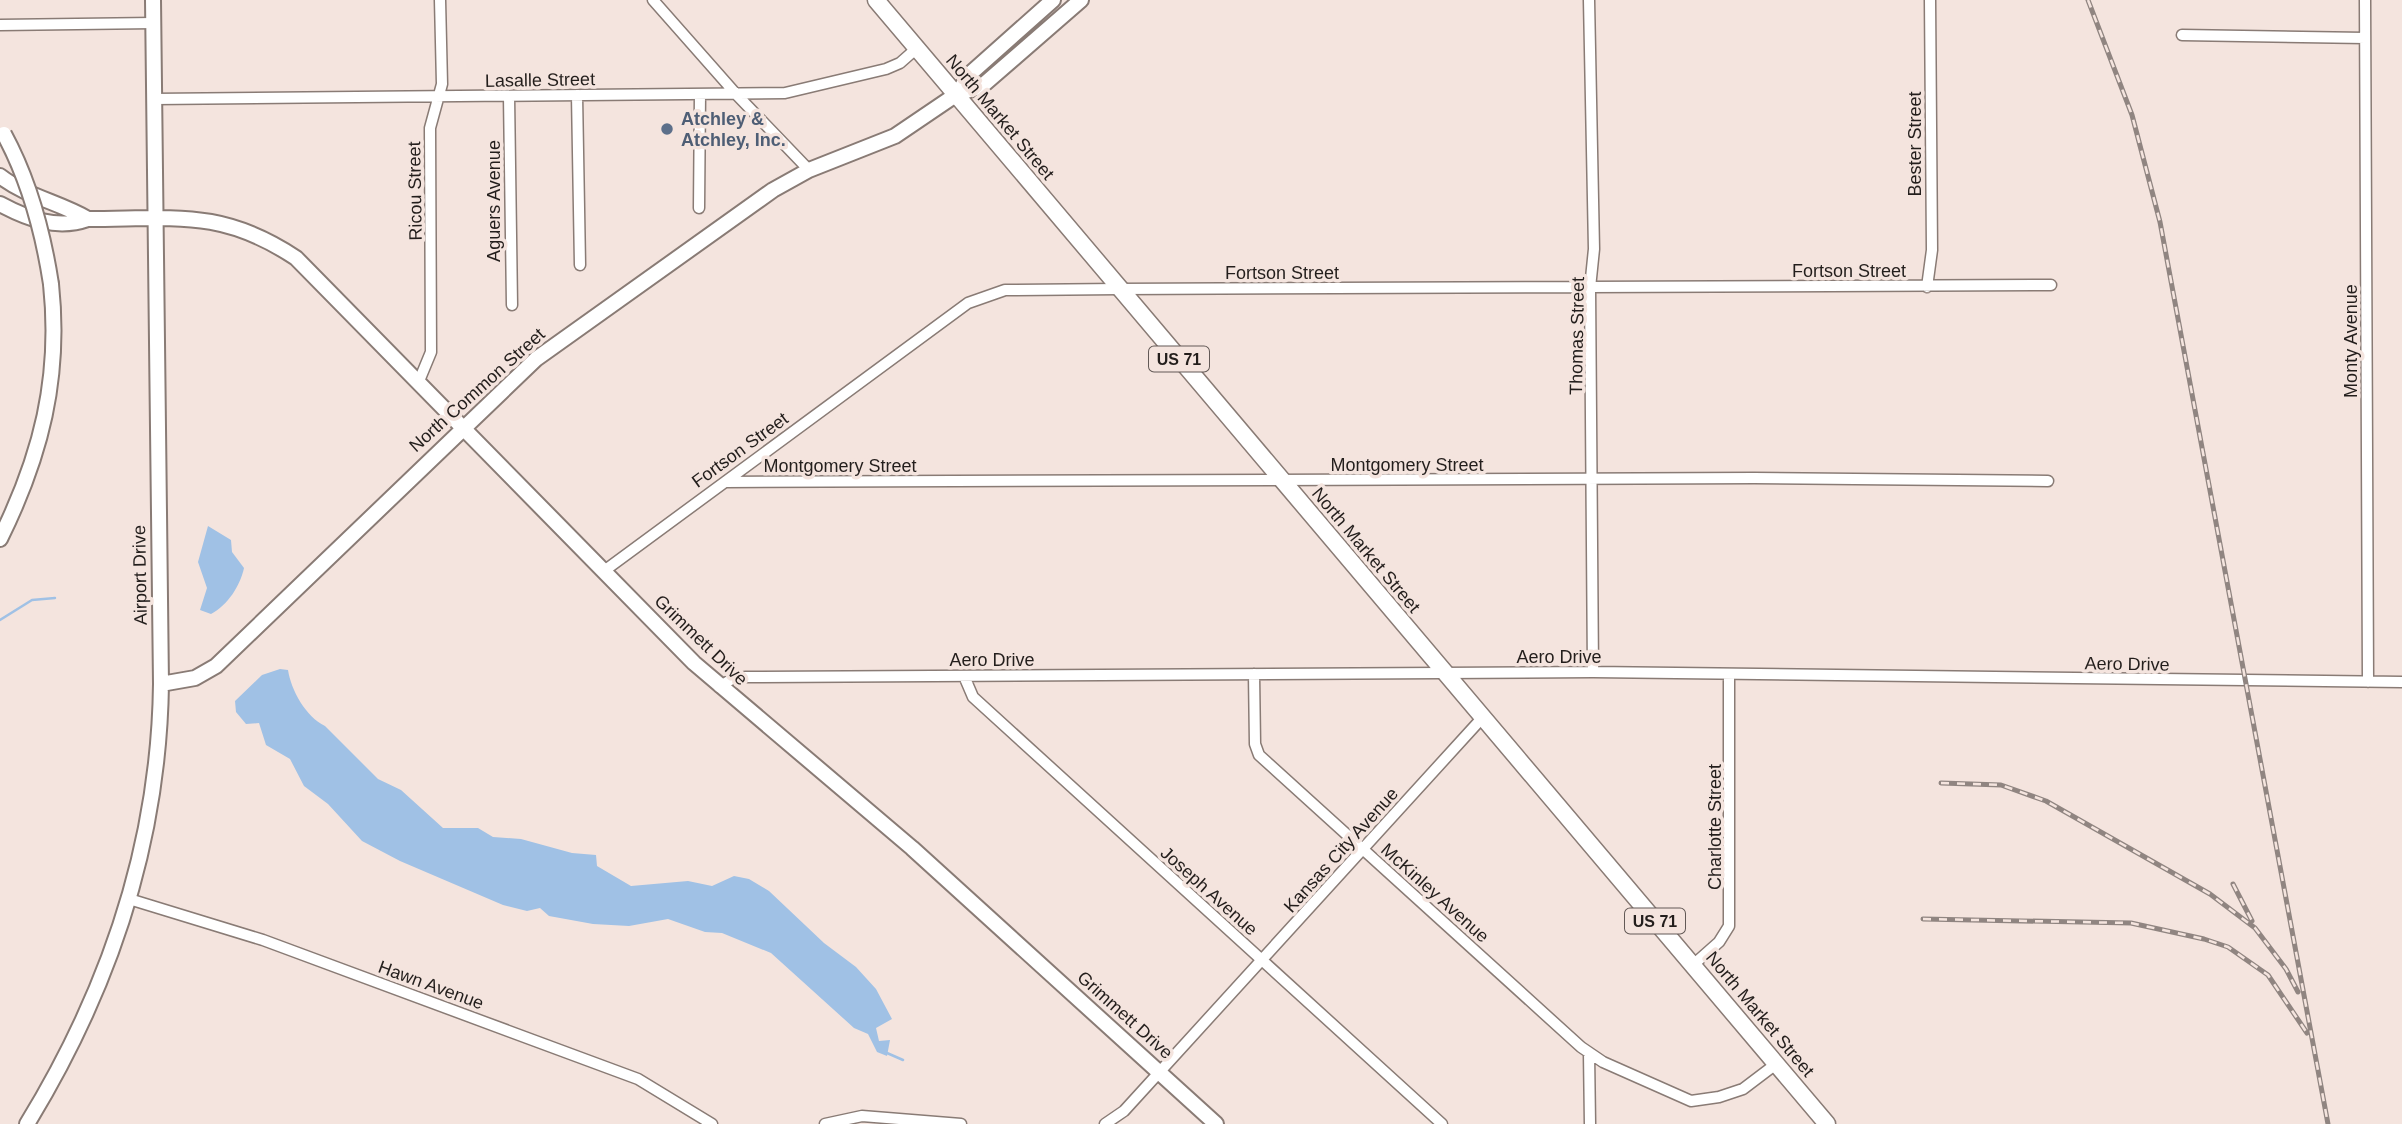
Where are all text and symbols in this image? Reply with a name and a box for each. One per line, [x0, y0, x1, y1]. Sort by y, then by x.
street label: North Market Street [942, 50, 1058, 184]
street label: Lasalle Street [485, 69, 595, 91]
street label: Bester Street [1905, 91, 1925, 197]
place label: Atchley & Atchley, Inc. [681, 109, 786, 150]
marker: Atchley & Atchley, Inc. [659, 121, 675, 137]
street label: Aguers Avenue [484, 140, 504, 262]
street label: Ricou Street [404, 141, 426, 241]
street label: Fortson Street [1792, 261, 1906, 281]
street label: Fortson Street [1225, 263, 1339, 283]
street label: Thomas Street [1566, 277, 1588, 395]
street label: Monty Avenue [2341, 284, 2361, 398]
street label: North Common Street [405, 324, 549, 456]
road number: US 71 [1149, 346, 1209, 372]
street label: Fortson Street [688, 408, 792, 492]
street label: Montgomery Street [1330, 455, 1484, 475]
street label: Montgomery Street [763, 456, 917, 476]
street label: North Market Street [1308, 483, 1424, 617]
street label: Airport Drive [129, 525, 151, 625]
street label: Grimmett Drive [651, 591, 751, 689]
street label: Aero Drive [1516, 647, 1602, 667]
street label: Aero Drive [949, 650, 1035, 670]
street label: Aero Drive [2084, 653, 2170, 675]
street label: Charlotte Street [1705, 764, 1725, 890]
street label: Kansas City Avenue [1280, 784, 1402, 916]
street label: McKinley Avenue [1377, 839, 1493, 947]
street label: Joseph Avenue [1157, 842, 1261, 940]
road number: US 71 [1625, 909, 1685, 934]
street label: North Market Street [1702, 947, 1818, 1081]
street label: Hawn Avenue [376, 957, 486, 1013]
street label: Grimmett Drive [1073, 967, 1177, 1063]

